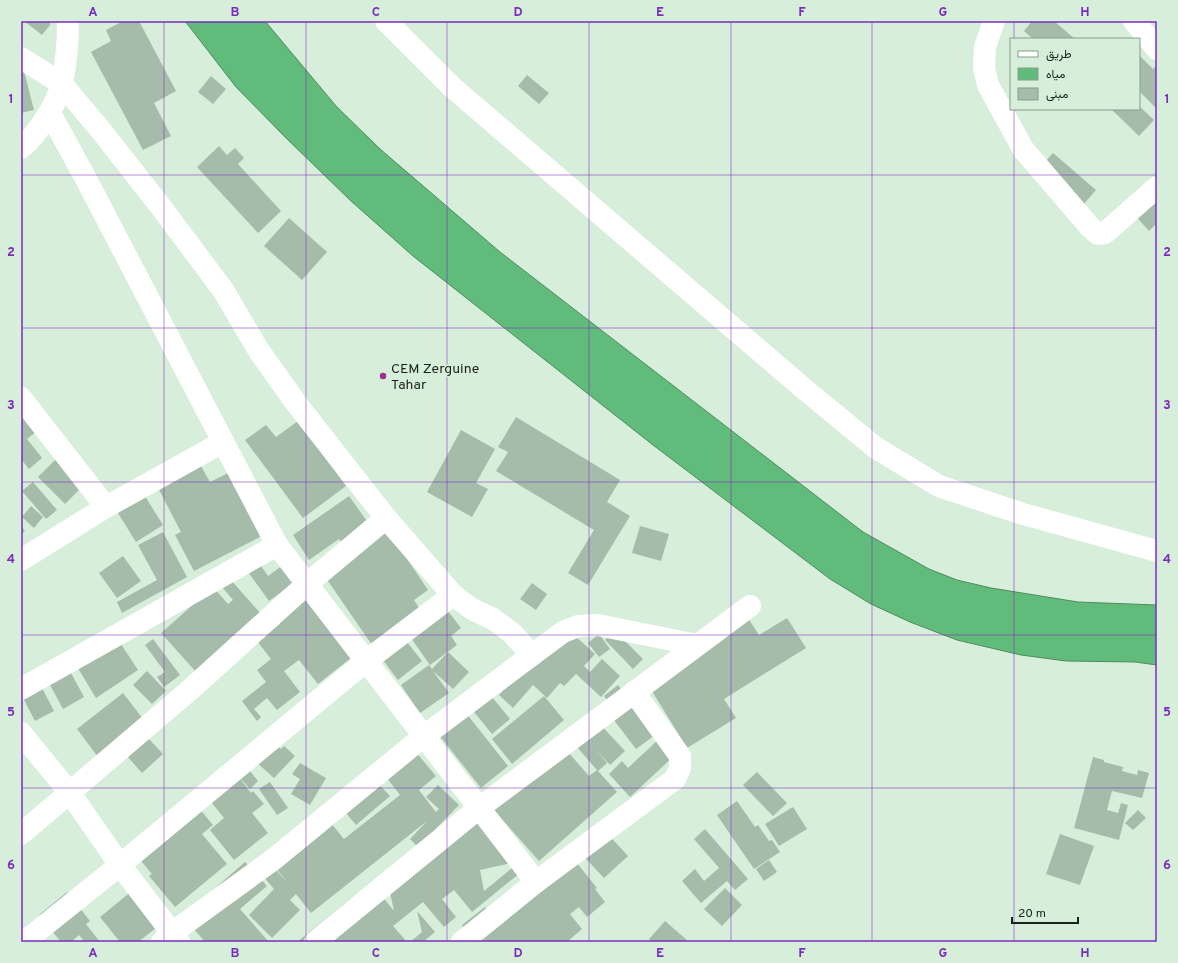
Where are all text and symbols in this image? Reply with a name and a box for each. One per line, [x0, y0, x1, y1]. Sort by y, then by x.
text: A [88, 5, 98, 21]
text: B [231, 5, 240, 21]
text: C [372, 5, 380, 21]
text: D [513, 5, 523, 21]
text: E [656, 5, 664, 21]
text: F [798, 5, 806, 21]
text: G [939, 5, 948, 21]
text: H [1080, 5, 1090, 21]
legend [1010, 38, 1140, 110]
text: طريق [1046, 47, 1072, 63]
text: مياه [1046, 67, 1065, 83]
text: مبنى [1046, 87, 1068, 103]
text: 1 [8, 92, 14, 108]
text: 1 [1164, 92, 1170, 108]
text: 2 [7, 245, 15, 261]
text: 2 [1163, 245, 1171, 261]
place label: CEM Zerguine Tahar [391, 361, 479, 394]
marker: CEM Zerguine Tahar [378, 371, 388, 381]
text: 3 [7, 398, 15, 414]
text: 3 [1163, 398, 1171, 414]
text: 4 [7, 552, 15, 568]
text: 4 [1163, 552, 1171, 568]
text: 5 [7, 705, 15, 721]
text: 5 [1163, 705, 1171, 721]
text: 6 [7, 858, 15, 874]
text: 6 [1163, 858, 1171, 874]
scale bar [1012, 899, 1078, 925]
text: 20 m [1018, 906, 1046, 922]
text: A [88, 946, 98, 962]
text: B [231, 946, 240, 962]
text: C [372, 946, 380, 962]
text: D [513, 946, 523, 962]
text: E [656, 946, 664, 962]
text: F [798, 946, 806, 962]
text: G [939, 946, 948, 962]
text: H [1080, 946, 1090, 962]

